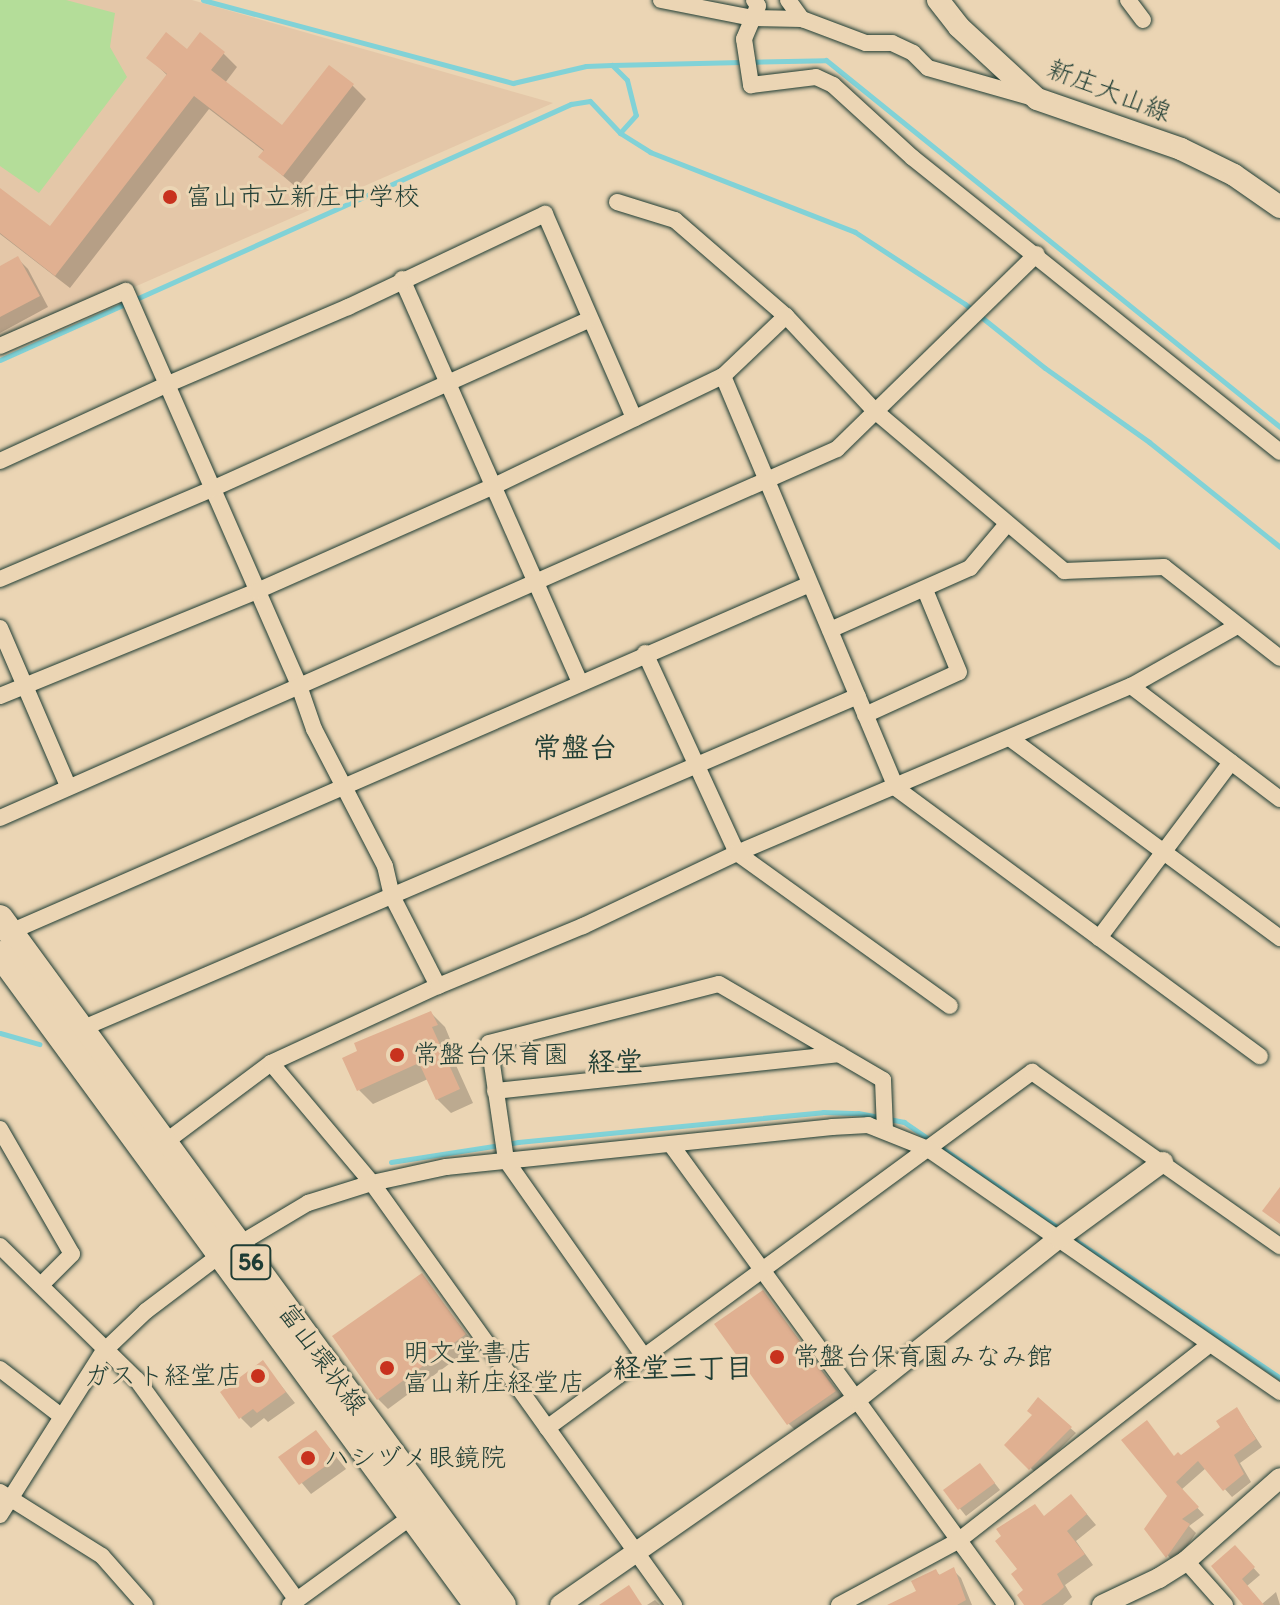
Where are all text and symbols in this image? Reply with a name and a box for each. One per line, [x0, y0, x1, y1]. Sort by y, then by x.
street label: 新庄大山線 [1043, 53, 1175, 129]
place label: 富山市立新庄中学校 [186, 181, 420, 213]
marker: 富山市立新庄中学校 [161, 188, 179, 206]
district label: 常盤台 [533, 730, 617, 764]
place label: 常盤台保育園 [413, 1039, 569, 1071]
district label: 経堂 [587, 1044, 643, 1078]
marker: 常盤台保育園 [388, 1046, 406, 1064]
road number: 56 [229, 1242, 273, 1282]
street label: 富山環状線 [271, 1297, 373, 1421]
place label: 明文堂書店 富山新庄経堂店 [403, 1337, 585, 1398]
place label: 常盤台保育園みなみ館 [793, 1341, 1053, 1373]
marker: 常盤台保育園みなみ館 [768, 1348, 786, 1366]
district label: 経堂三丁目 [613, 1350, 753, 1384]
marker: 明文堂書店 富山新庄経堂店 [378, 1359, 396, 1377]
place label: ガスト経堂店 [86, 1360, 242, 1392]
marker: ガスト経堂店 [249, 1367, 267, 1385]
place label: ハシヅメ眼鏡院 [324, 1442, 506, 1474]
marker: ハシヅメ眼鏡院 [299, 1449, 317, 1467]

